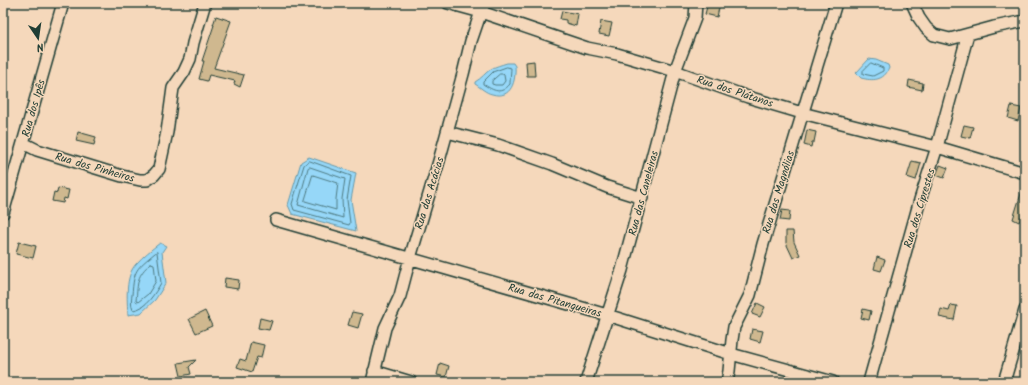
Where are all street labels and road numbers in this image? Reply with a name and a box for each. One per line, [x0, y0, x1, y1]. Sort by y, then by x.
street label: Rua dos Plátanos [694, 71, 776, 113]
street label: Rua dos Ipês [17, 77, 51, 139]
street label: Rua dos Pinheiros [53, 148, 137, 188]
street label: Rua das Caneleiras [624, 148, 664, 238]
street label: Rua das Magnólias [758, 148, 800, 236]
street label: Rua das Acácias [410, 154, 450, 232]
street label: Rua dos Ciprestes [899, 166, 941, 250]
street label: Rua das Pitangueiras [506, 279, 604, 323]

